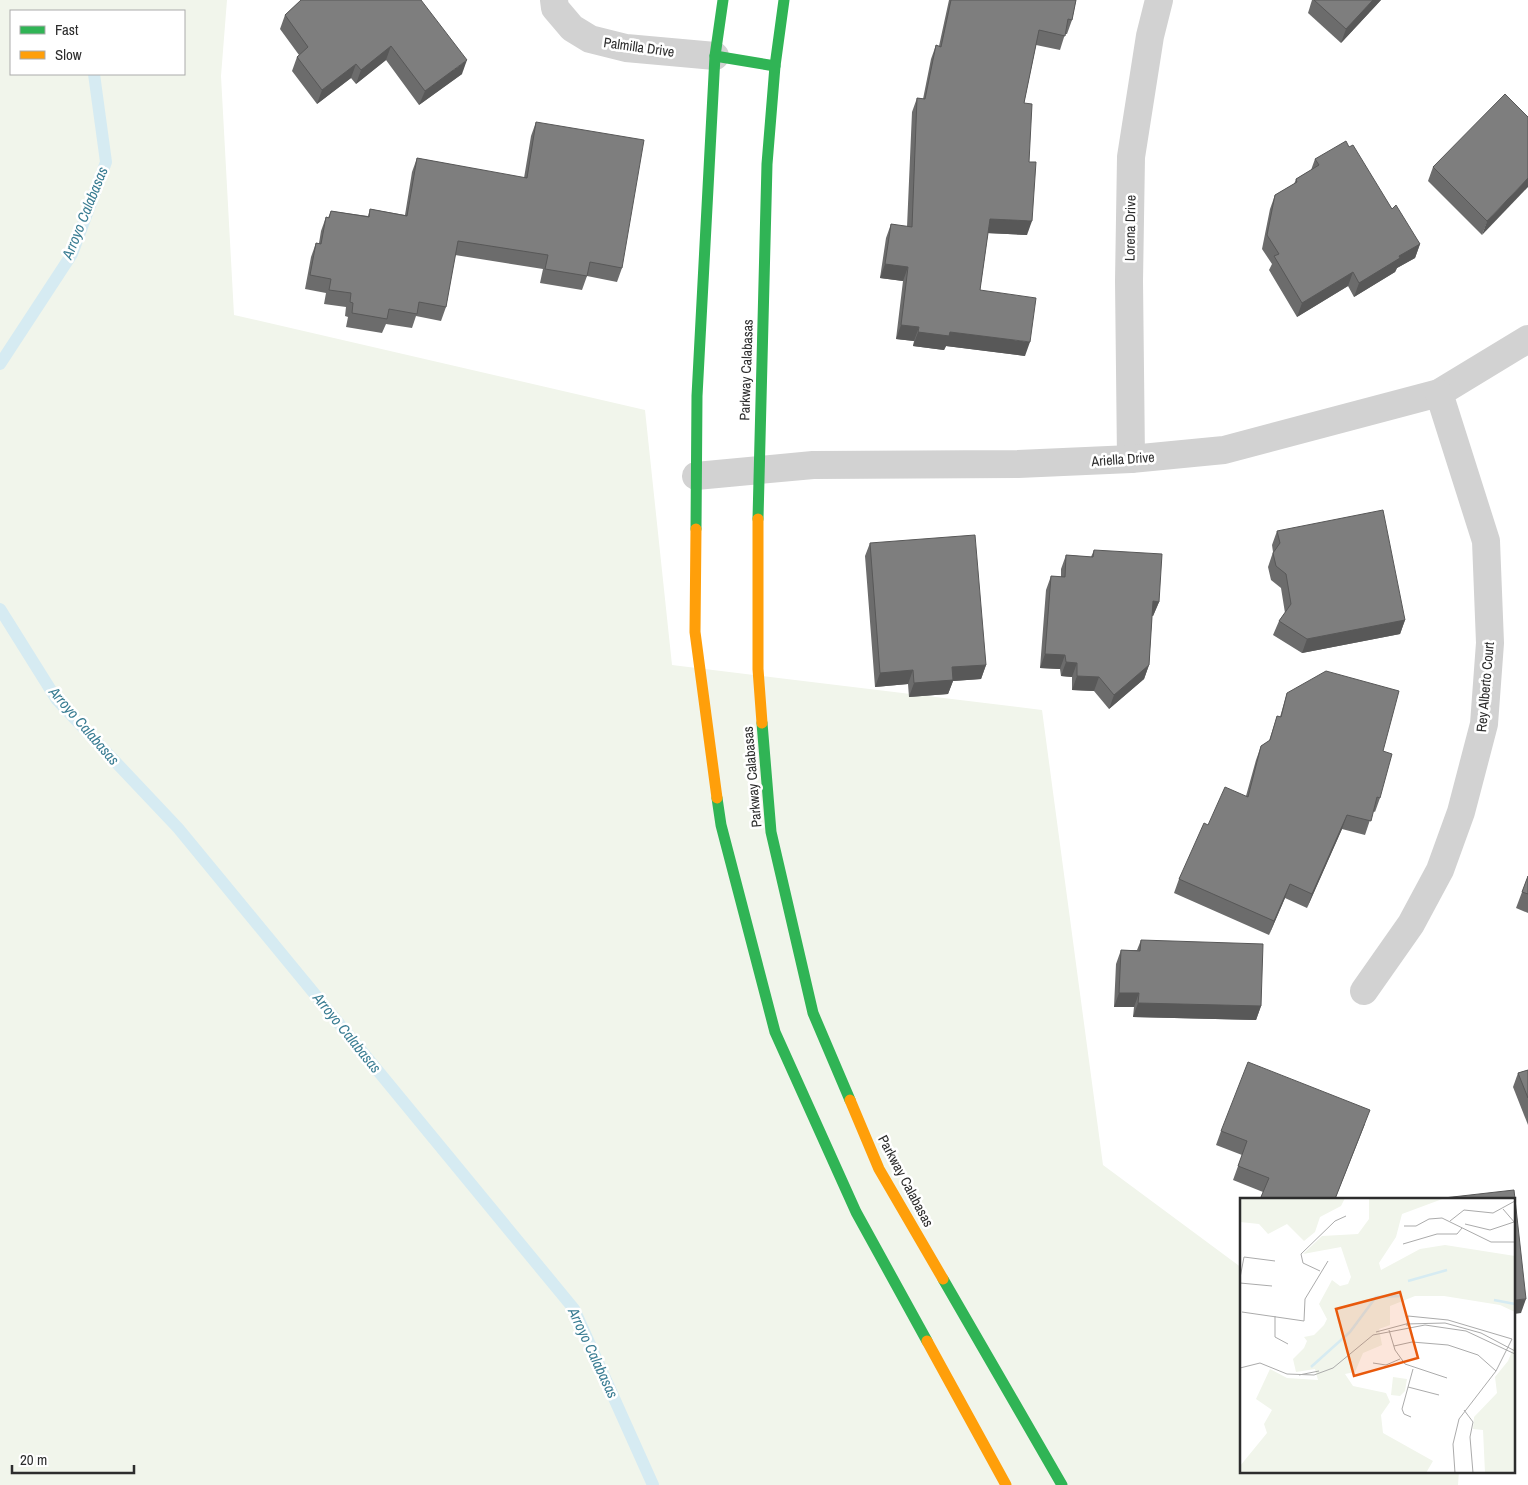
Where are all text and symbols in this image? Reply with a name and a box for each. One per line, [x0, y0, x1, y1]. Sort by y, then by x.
legend [10, 10, 185, 75]
text: Fast [55, 19, 79, 40]
street label: Palmilla Drive [602, 33, 676, 61]
text: Slow [55, 44, 82, 65]
water label: Arroyo Calabasas [56, 164, 113, 263]
street label: Lorena Drive [1120, 195, 1140, 261]
street label: Parkway Calabasas [735, 319, 757, 421]
street label: Ariella Drive [1090, 448, 1155, 470]
street label: Rey Alberto Court [1472, 641, 1498, 733]
water label: Arroyo Calabasas [44, 681, 124, 769]
street label: Parkway Calabasas [739, 725, 765, 828]
water label: Arroyo Calabasas [308, 987, 386, 1077]
street label: Parkway Calabasas [874, 1132, 938, 1230]
inset map [1240, 1198, 1516, 1472]
water label: Arroyo Calabasas [563, 1303, 624, 1402]
scale bar [12, 1442, 135, 1474]
text: 20 m [20, 1449, 47, 1470]

